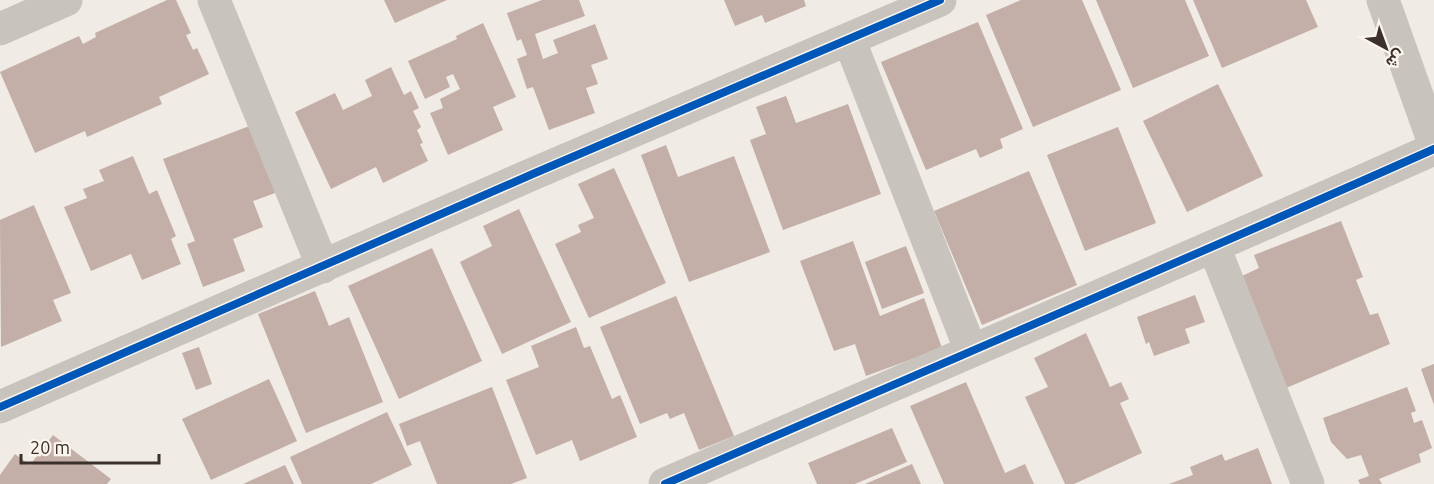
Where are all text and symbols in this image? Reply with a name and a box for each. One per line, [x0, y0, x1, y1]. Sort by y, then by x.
north arrow [1356, 18, 1416, 78]
text: ش [1382, 45, 1409, 72]
scale bar [21, 427, 159, 465]
text: 20 m [30, 437, 70, 457]

